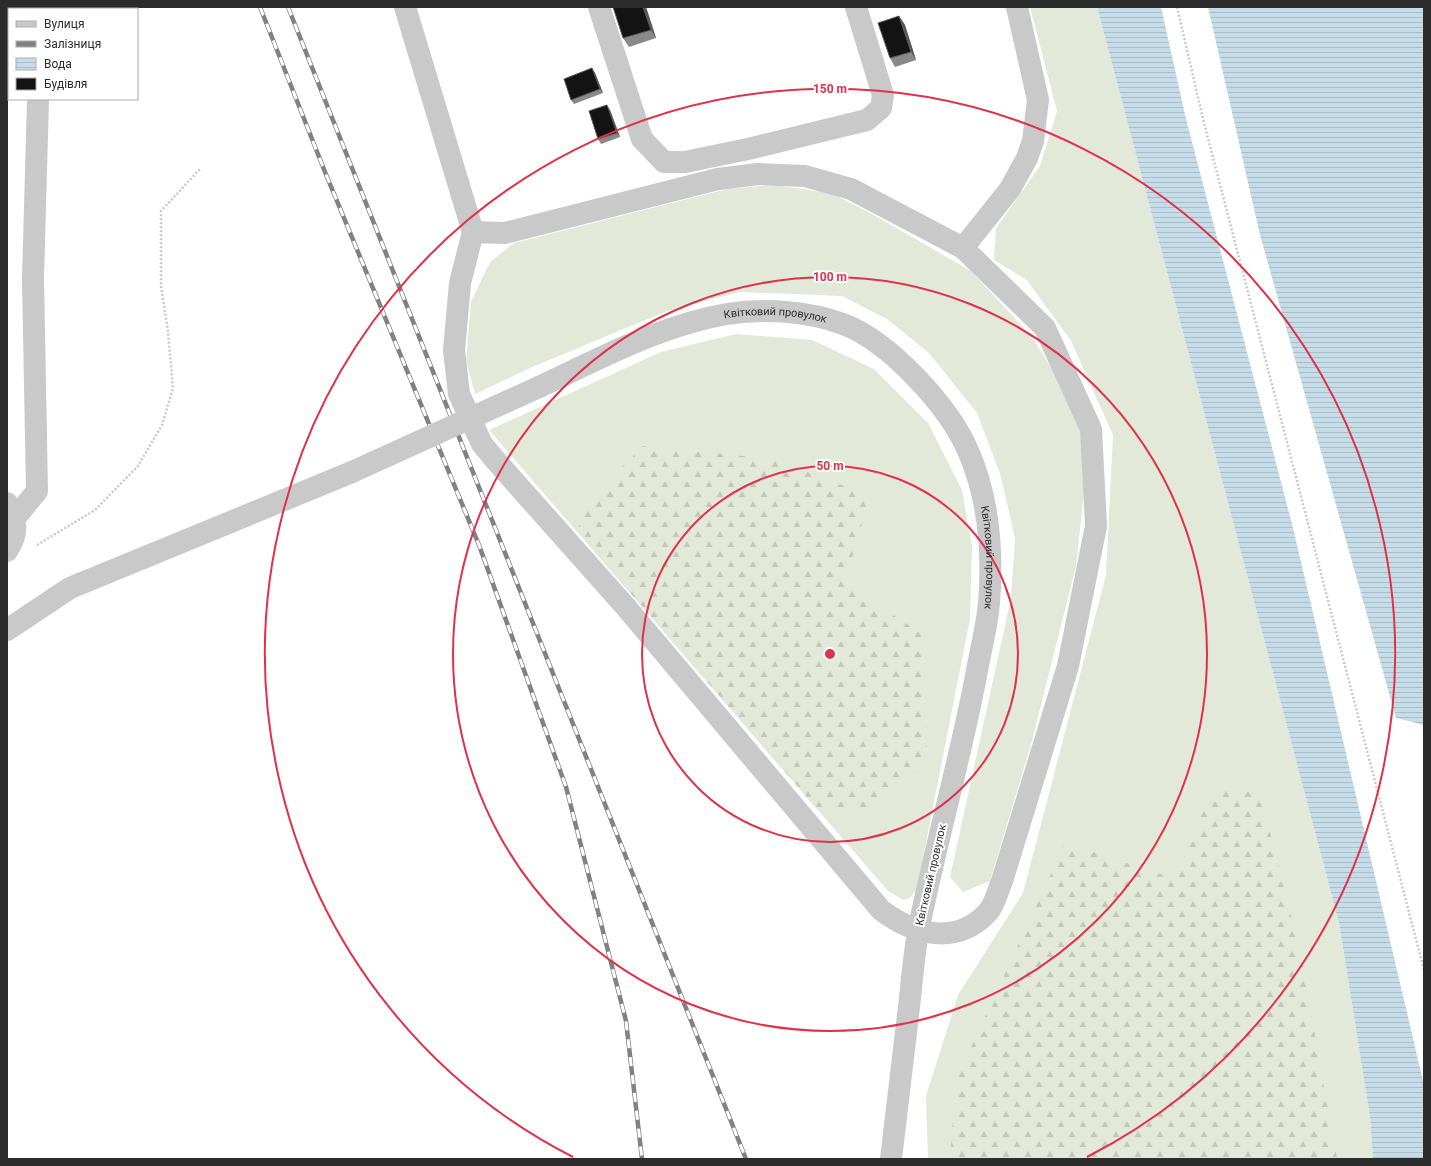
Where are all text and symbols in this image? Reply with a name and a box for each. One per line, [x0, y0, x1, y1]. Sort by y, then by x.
legend [8, 8, 138, 100]
text: Вулиця [44, 17, 85, 31]
text: Залізниця [44, 37, 101, 51]
text: Вода [44, 57, 72, 71]
text: Будівля [44, 77, 87, 91]
text: 150 m [813, 82, 847, 96]
text: 100 m [813, 270, 847, 284]
street label: Квітковий провулок [723, 305, 828, 325]
text: 50 m [816, 459, 844, 473]
street label: Квітковий провулок [978, 505, 997, 610]
centre of rings [823, 647, 837, 661]
street label: Квітковий провулок [913, 823, 949, 927]

